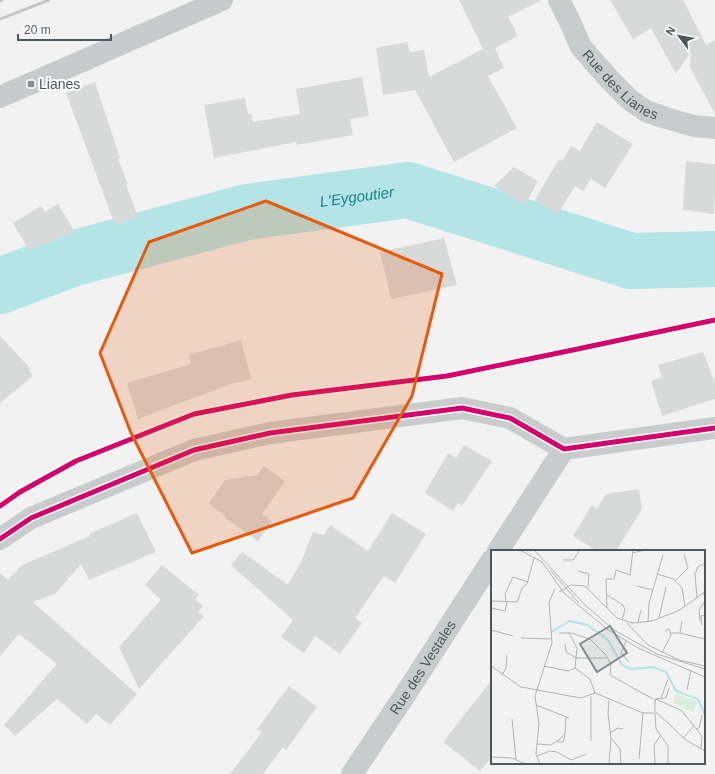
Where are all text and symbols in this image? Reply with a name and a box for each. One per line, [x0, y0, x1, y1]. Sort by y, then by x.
scale bar [18, 16, 111, 42]
north arrow [659, 16, 699, 56]
text: 20 m [24, 23, 51, 37]
text: N [663, 24, 678, 37]
street label: Rue des Lianes [579, 47, 660, 123]
place label: Lianes [39, 76, 80, 92]
marker: Lianes [26, 79, 36, 89]
water label: L'Eygoutier [319, 183, 396, 210]
inset map [491, 550, 705, 764]
street label: Rue des Vestales [386, 617, 459, 717]

